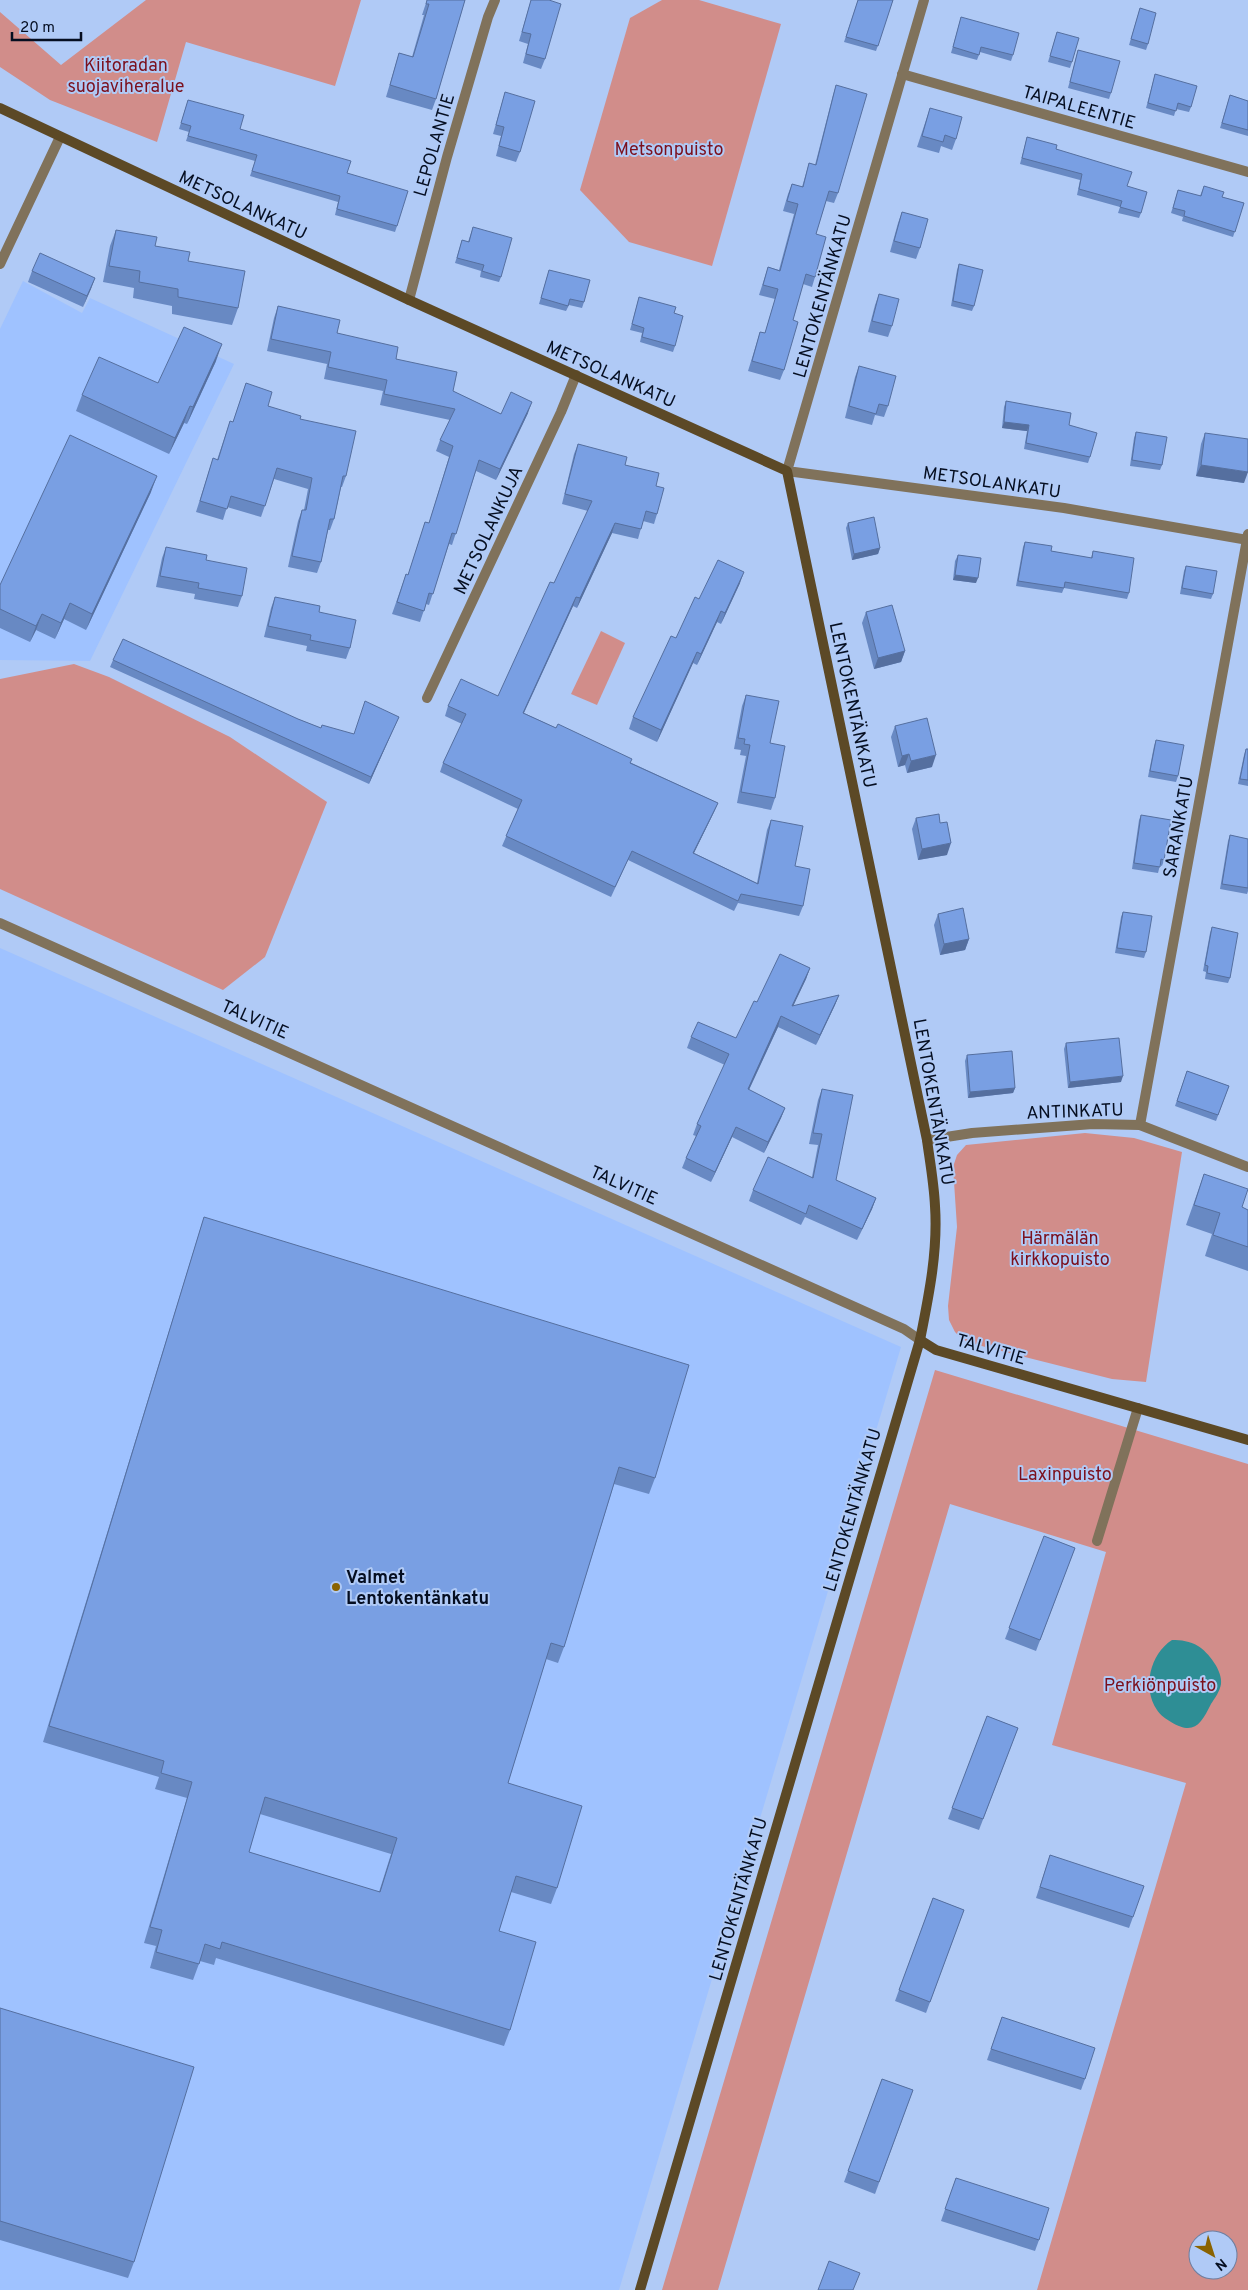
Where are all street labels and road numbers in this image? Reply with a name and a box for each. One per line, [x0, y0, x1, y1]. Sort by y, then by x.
street label: TAIPALEENTIE [1019, 81, 1138, 136]
street label: LEPOLANTIE [410, 91, 461, 200]
street label: METSOLANKATU [174, 167, 310, 246]
street label: LENTOKENTÄNKATU [787, 211, 858, 381]
street label: METSOLANKATU [542, 337, 679, 414]
street label: METSOLANKATU [921, 462, 1062, 505]
street label: METSOLANKUJA [449, 463, 529, 599]
street label: LENTOKENTÄNKATU [823, 620, 882, 790]
street label: SARANKATU [1159, 775, 1200, 880]
street label: TALVITIE [217, 995, 292, 1045]
street label: LENTOKENTÄNKATU [907, 1017, 961, 1188]
street label: ANTINKATU [1026, 1099, 1124, 1126]
street label: TALVITIE [586, 1161, 661, 1211]
street label: TALVITIE [953, 1330, 1028, 1371]
street label: LENTOKENTÄNKATU [817, 1425, 888, 1595]
street label: LENTOKENTÄNKATU [703, 1814, 774, 1984]

